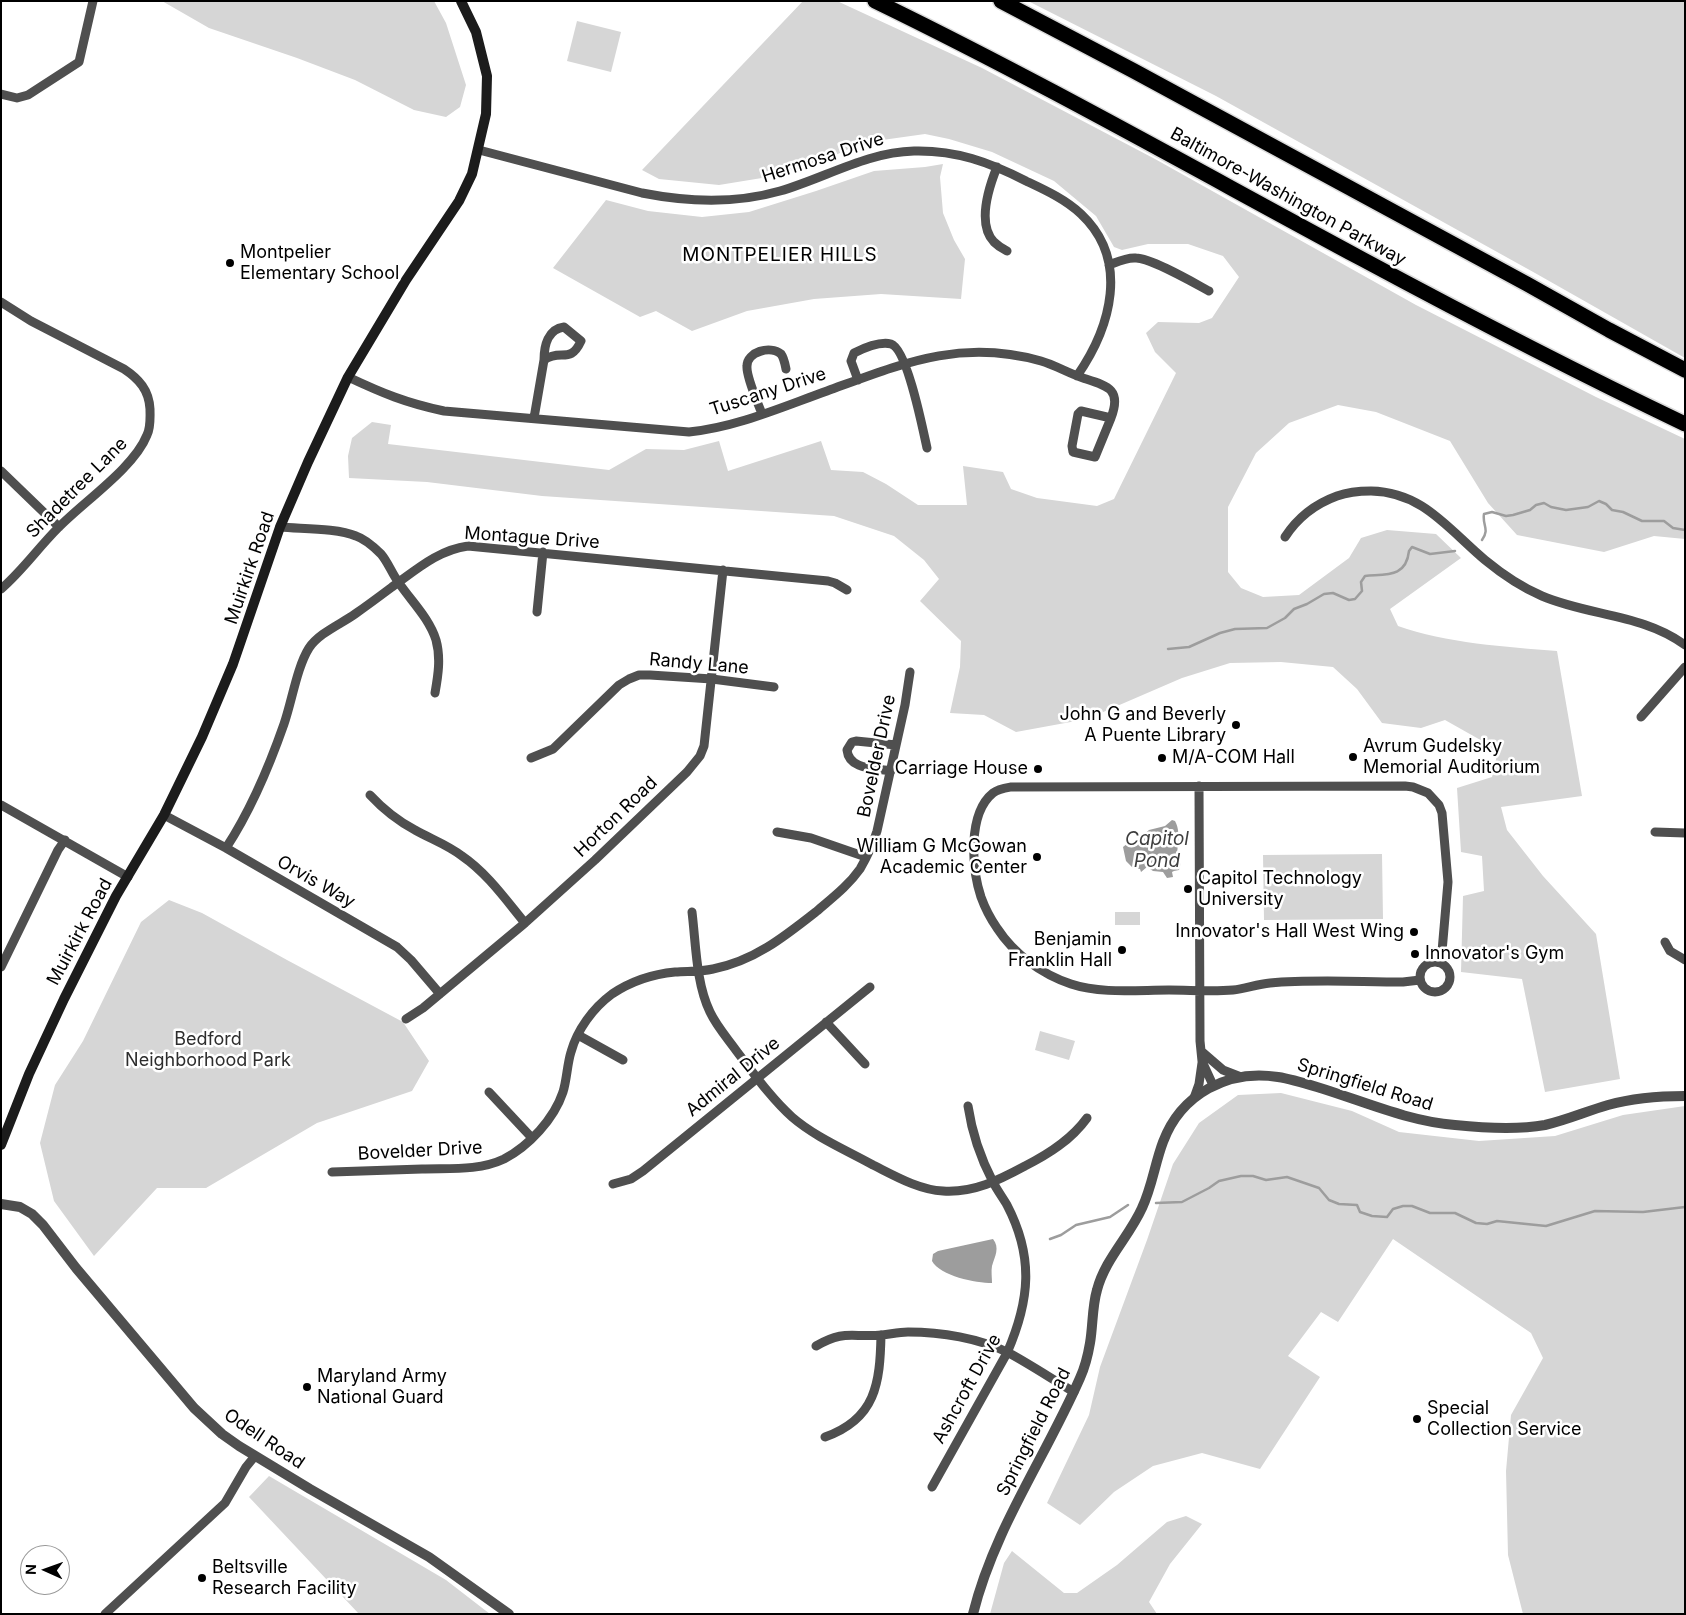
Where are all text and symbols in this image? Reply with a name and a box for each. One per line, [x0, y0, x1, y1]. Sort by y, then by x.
street label: Baltimore-Washington Parkway [1166, 123, 1410, 271]
street label: Hermosa Drive [759, 128, 887, 188]
place label: Montpelier Elementary School [240, 242, 399, 284]
district label: MONTPELIER HILLS [680, 244, 880, 266]
marker: Montpelier Elementary School [224, 257, 236, 269]
street label: Tuscany Drive [707, 363, 829, 421]
street label: Shadetree Lane [22, 433, 132, 543]
street label: Muirkirk Road [221, 509, 279, 627]
street label: Montague Drive [464, 522, 600, 554]
street label: Randy Lane [648, 649, 750, 679]
street label: Bovelder Drive [853, 693, 901, 819]
place label: John G and Beverly A Puente Library [1059, 704, 1226, 746]
marker: John G and Beverly A Puente Library [1230, 719, 1242, 731]
place label: Avrum Gudelsky Memorial Auditorium [1363, 736, 1540, 779]
place label: M/A-COM Hall [1172, 747, 1295, 769]
marker: Avrum Gudelsky Memorial Auditorium [1347, 751, 1359, 763]
marker: M/A-COM Hall [1156, 752, 1168, 764]
place label: Carriage House [895, 758, 1028, 780]
marker: Carriage House [1032, 763, 1044, 775]
street label: Horton Road [570, 772, 662, 862]
water label: Capitol Pond [1125, 828, 1189, 872]
place label: William G McGowan Academic Center [856, 836, 1027, 879]
street label: Orvis Way [273, 851, 359, 913]
marker: William G McGowan Academic Center [1031, 851, 1043, 863]
place label: Capitol Technology University [1198, 868, 1362, 911]
street label: Muirkirk Road [43, 875, 117, 989]
marker: Capitol Technology University [1182, 883, 1194, 895]
place label: Innovator's Hall West Wing [1175, 921, 1404, 943]
marker: Innovator's Hall West Wing [1408, 926, 1420, 938]
place label: Benjamin Franklin Hall [1008, 929, 1112, 972]
place label: Innovator's Gym [1425, 943, 1564, 965]
marker: Benjamin Franklin Hall [1116, 944, 1128, 956]
marker: Innovator's Gym [1409, 948, 1421, 960]
park label: Bedford Neighborhood Park [125, 1029, 291, 1072]
street label: Admiral Drive [682, 1033, 784, 1121]
street label: Springfield Road [1294, 1054, 1436, 1116]
street label: Bovelder Drive [357, 1137, 483, 1165]
street label: Ashcroft Drive [928, 1331, 1006, 1447]
street label: Springfield Road [992, 1364, 1076, 1500]
place label: Maryland Army National Guard [317, 1366, 447, 1408]
marker: Maryland Army National Guard [301, 1381, 313, 1393]
place label: Special Collection Service [1427, 1398, 1582, 1440]
street label: Odell Road [220, 1404, 308, 1474]
marker: Special Collection Service [1411, 1413, 1423, 1425]
north arrow [20, 1545, 70, 1595]
place label: Beltsville Research Facility [212, 1557, 357, 1600]
text: N [22, 1564, 39, 1575]
marker: Beltsville Research Facility [196, 1572, 208, 1584]

